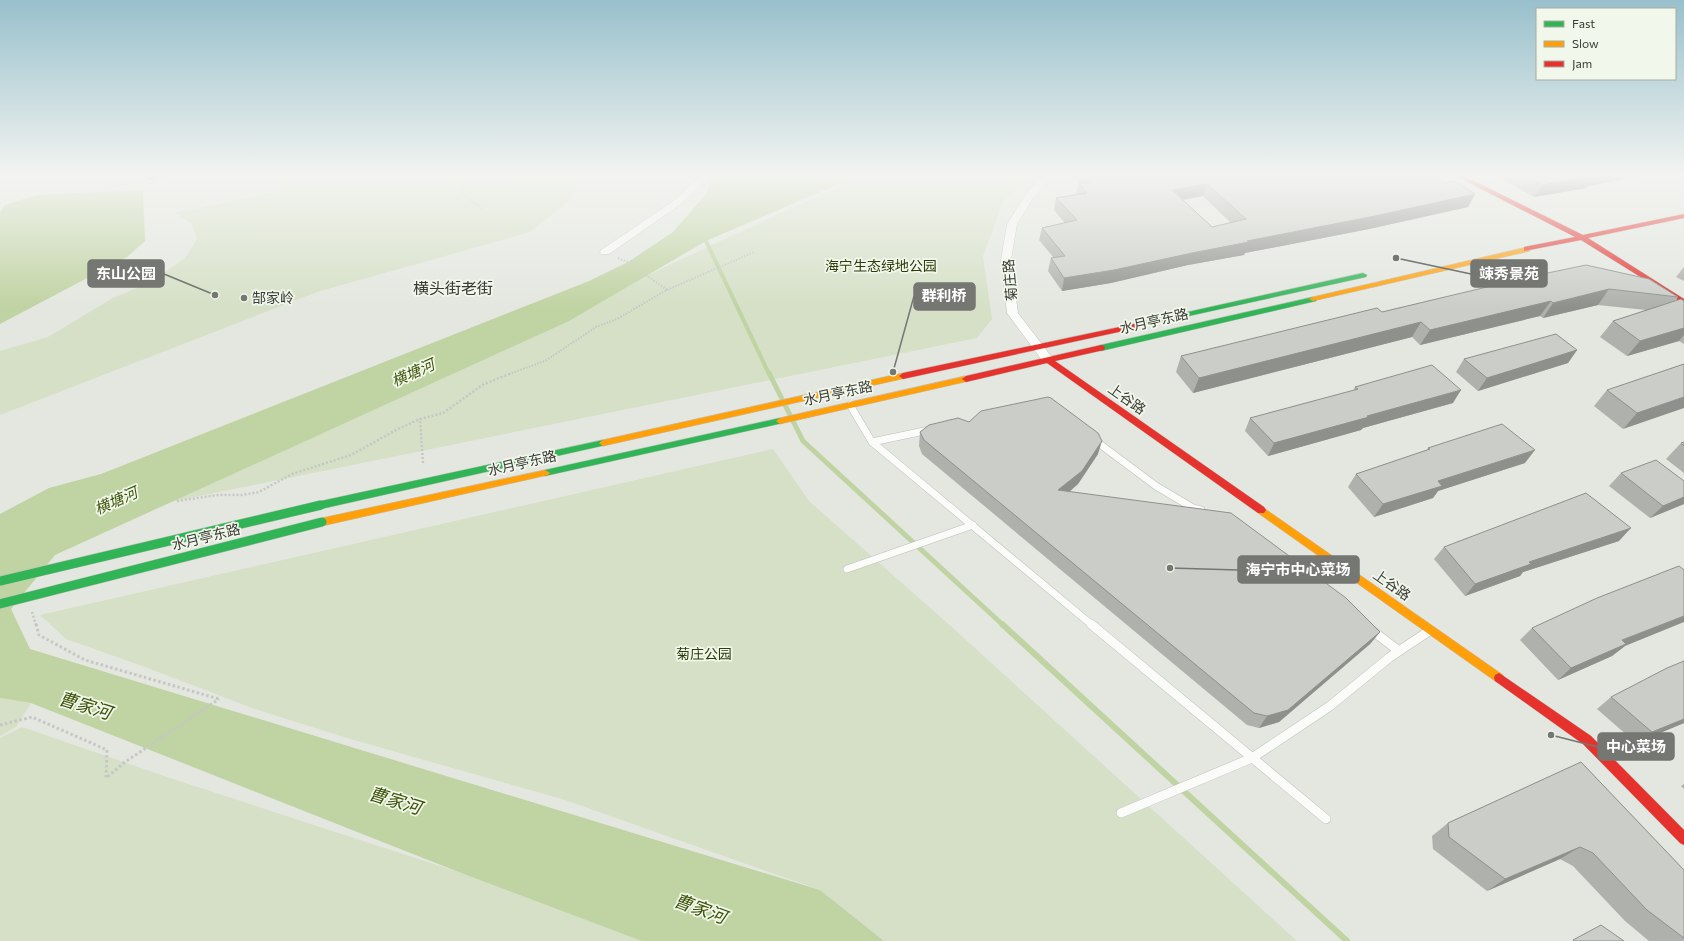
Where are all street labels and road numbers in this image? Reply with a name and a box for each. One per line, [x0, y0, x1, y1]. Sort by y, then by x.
street label: 菊庄路 [999, 258, 1020, 302]
street label: 水月亭东路 [1118, 304, 1190, 337]
street label: 水月亭东路 [802, 377, 874, 408]
street label: 上谷路 [1105, 380, 1149, 418]
street label: 水月亭东路 [486, 446, 558, 479]
street label: 水月亭东路 [170, 520, 242, 553]
street label: 上谷路 [1370, 566, 1414, 604]

